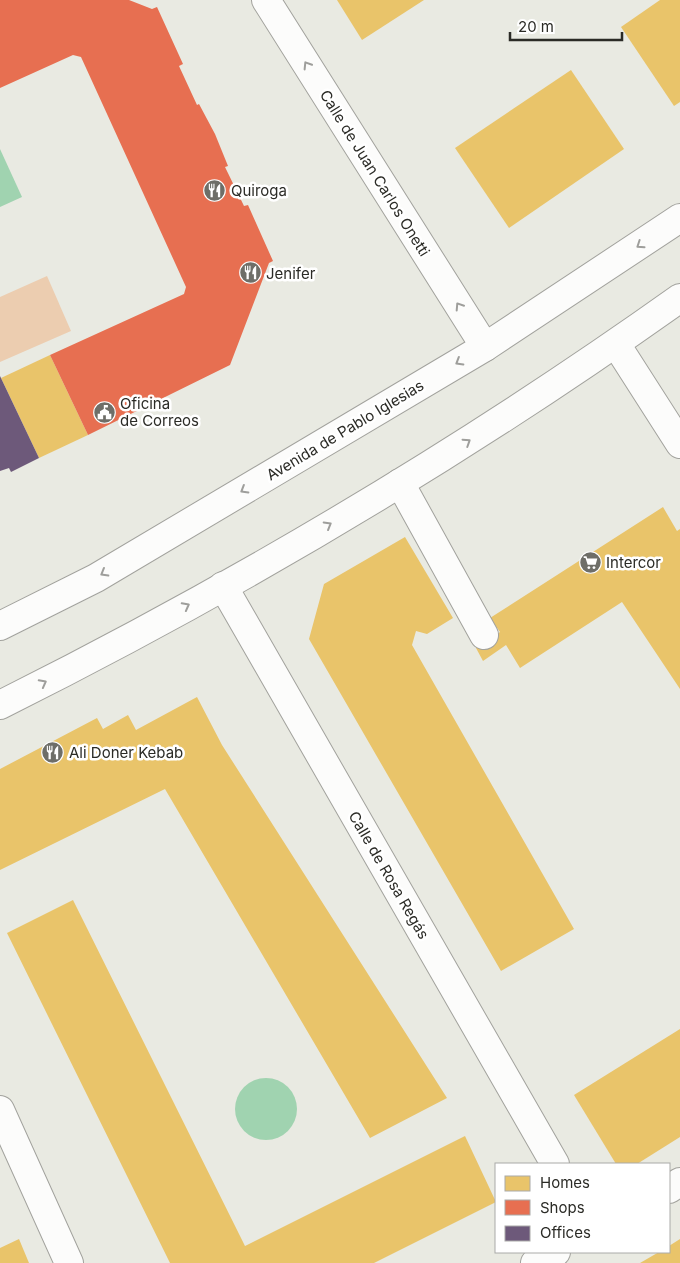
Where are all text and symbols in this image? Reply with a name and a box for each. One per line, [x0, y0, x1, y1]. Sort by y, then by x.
scale bar [510, 10, 622, 42]
text: 20 m [518, 17, 554, 36]
one-way arrow [304, 61, 313, 70]
street label: Calle de Juan Carlos Onetti [316, 86, 434, 260]
restaurant icon: Quiroga [203, 178, 227, 202]
place label: Quiroga [231, 181, 287, 200]
one-way arrow [636, 239, 645, 249]
restaurant icon: Jenifer [238, 261, 262, 285]
place label: Jenifer [266, 264, 316, 283]
one-way arrow [456, 302, 465, 311]
one-way arrow [456, 356, 465, 366]
street label: Avenida de Pablo Iglesias [263, 375, 427, 485]
place label: Oficina de Correos [120, 394, 199, 430]
public building icon: Oficina de Correos [92, 400, 116, 424]
one-way arrow [461, 438, 470, 448]
one-way arrow [241, 484, 250, 494]
one-way arrow [322, 522, 331, 532]
supermarket icon: Intercor [578, 550, 602, 574]
place label: Intercor [606, 553, 661, 572]
one-way arrow [101, 566, 110, 576]
one-way arrow [181, 602, 190, 612]
one-way arrow [38, 679, 47, 689]
restaurant icon: Ali Doner Kebab [41, 740, 65, 764]
place label: Ali Doner Kebab [69, 743, 183, 762]
street label: Calle de Rosa Regás [345, 808, 433, 942]
legend [495, 1163, 670, 1253]
text: Homes [540, 1173, 590, 1192]
text: Shops [540, 1198, 585, 1217]
text: Offices [540, 1223, 591, 1242]

